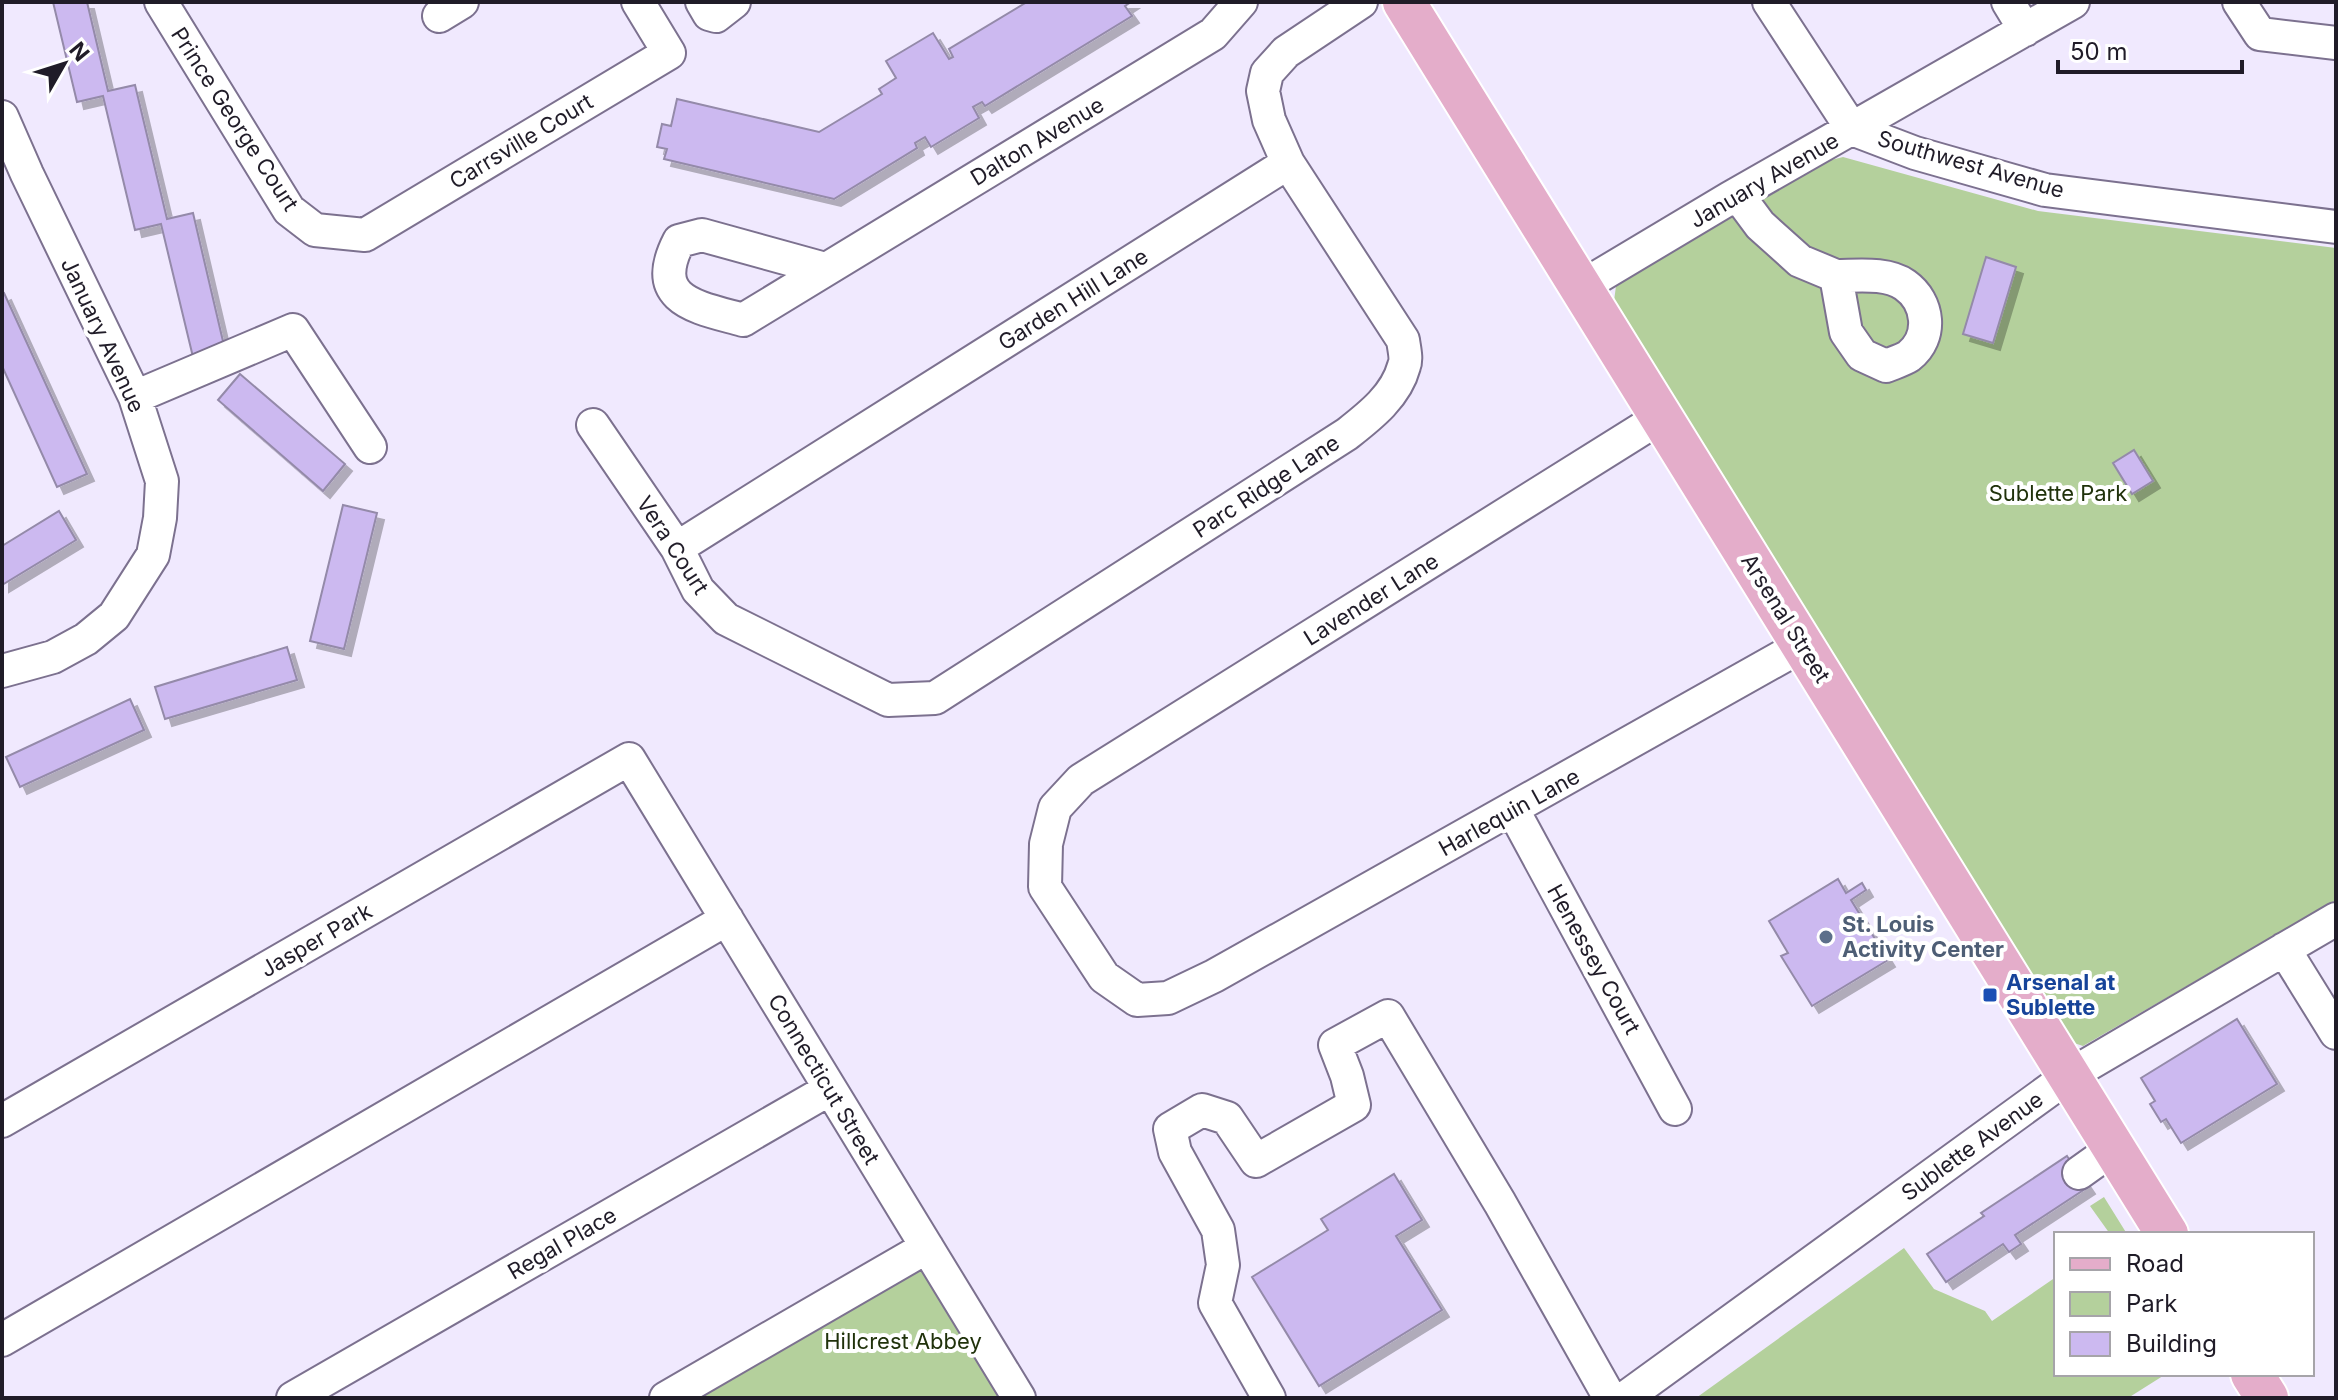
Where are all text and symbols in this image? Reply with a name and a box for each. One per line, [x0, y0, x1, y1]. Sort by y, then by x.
street label: Prince George Court [166, 22, 304, 216]
north arrow [24, 24, 104, 104]
scale bar [2058, 24, 2242, 74]
text: N [64, 37, 95, 66]
text: 50 m [2070, 37, 2128, 66]
street label: Carrsville Court [445, 88, 597, 194]
street label: Dalton Avenue [966, 91, 1108, 191]
street label: Southwest Avenue [1875, 125, 2067, 203]
street label: January Avenue [1685, 127, 1843, 233]
street label: Garden Hill Lane [993, 243, 1153, 355]
street label: January Avenue [56, 253, 150, 417]
street label: Parc Ridge Lane [1188, 429, 1344, 543]
park label: Sublette Park [1989, 480, 2127, 506]
street label: Vera Court [632, 491, 714, 599]
street label: Lavender Lane [1299, 547, 1443, 651]
street label: Arsenal Street [1736, 549, 1836, 687]
street label: Harlequin Lane [1434, 763, 1584, 861]
street label: Henessey Court [1542, 880, 1646, 1038]
street label: Jasper Park [256, 898, 376, 982]
place label: St. Louis Activity Center [1842, 911, 2004, 962]
marker: St. Louis Activity Center [1817, 928, 1835, 946]
place label: Arsenal at Sublette [2006, 969, 2115, 1020]
marker: Arsenal at Sublette [1981, 986, 1999, 1004]
street label: Connecticut Street [763, 989, 885, 1169]
street label: Sublette Avenue [1896, 1086, 2048, 1206]
street label: Regal Place [503, 1201, 621, 1285]
legend [2054, 1232, 2314, 1376]
text: Road [2126, 1249, 2184, 1278]
text: Park [2126, 1289, 2177, 1318]
park label: Hillcrest Abbey [824, 1328, 982, 1354]
text: Building [2126, 1329, 2217, 1358]

